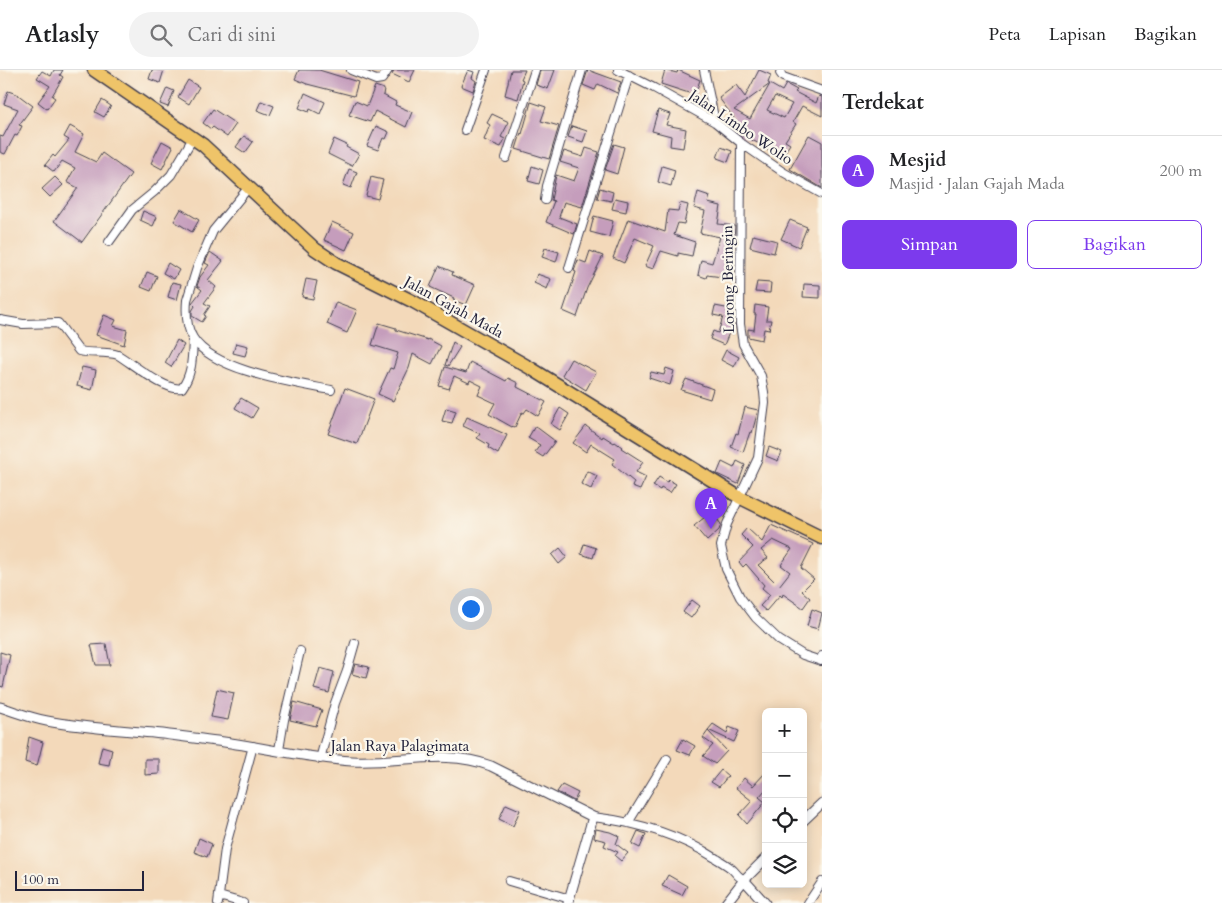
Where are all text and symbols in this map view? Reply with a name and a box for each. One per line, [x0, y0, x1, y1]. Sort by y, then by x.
search box [129, 12, 479, 57]
text: Atlasly [25, 18, 99, 51]
icon: search [147, 21, 175, 49]
text: Cari di sini [187, 22, 276, 48]
text: Peta [989, 22, 1021, 47]
text: Lapisan [1049, 22, 1106, 47]
text: Bagikan [1134, 22, 1197, 47]
street label: Jalan Limbo Wolio [683, 84, 797, 169]
text: Terdekat [842, 88, 924, 117]
text: Mesjid [889, 147, 946, 173]
text: A [852, 160, 864, 182]
text: 200 m [1160, 160, 1202, 182]
text: Masjid · Jalan Gajah Mada [889, 173, 1065, 195]
button: Simpan [842, 220, 1017, 269]
button: Bagikan [1027, 220, 1202, 269]
street label: Lorong Beringin [717, 224, 739, 333]
street label: Jalan Gajah Mada [399, 270, 508, 343]
pin: A [695, 488, 727, 529]
your location [458, 596, 484, 622]
map controls [762, 708, 807, 888]
button: + [762, 708, 807, 753]
street label: Jalan Raya Palagimata [329, 736, 470, 756]
button: − [762, 753, 807, 798]
button: locate [762, 798, 807, 843]
button: layers [762, 843, 807, 888]
scale bar [15, 868, 144, 891]
text: 100 m [22, 870, 59, 889]

